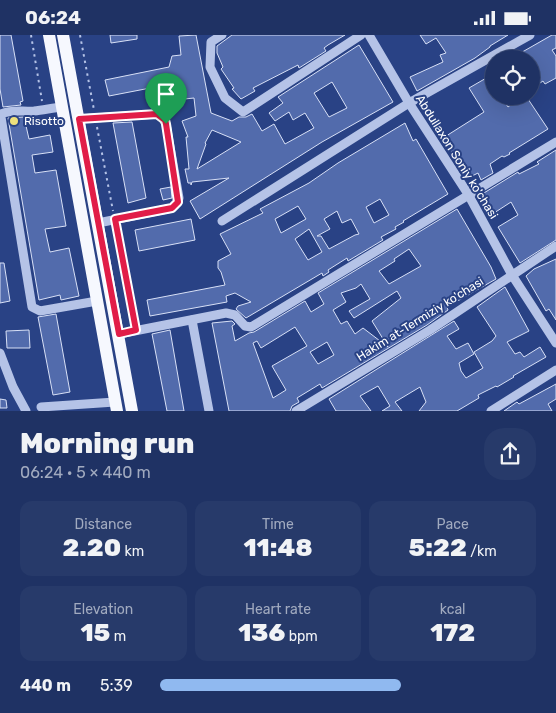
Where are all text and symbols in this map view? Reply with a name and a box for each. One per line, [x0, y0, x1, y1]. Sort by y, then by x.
text: 06:24 [25, 6, 81, 29]
map controls [485, 50, 540, 105]
button: locate [485, 50, 540, 105]
pin [145, 73, 187, 124]
icon: arrive [152, 80, 180, 108]
street label: Abdullaxon Soniy ko'chasi [413, 92, 501, 222]
place label: Risotto [24, 114, 64, 128]
marker: Risotto [8, 115, 20, 127]
street label: Hakim at-Termiziy ko'chasi [354, 274, 486, 364]
text: Morning run [20, 427, 194, 460]
button: share [484, 428, 536, 480]
text: 06:24 · 5 × 440 m [20, 463, 151, 482]
text: Distance [75, 516, 132, 533]
text: Time [262, 516, 294, 533]
text: Pace [437, 516, 469, 533]
text: 2.20 [62, 533, 121, 562]
text: 11:48 [243, 533, 313, 562]
text: 5:22 [409, 533, 467, 562]
text: km [121, 543, 144, 560]
text: /km [467, 543, 497, 560]
text: Elevation [73, 601, 133, 618]
text: Heart rate [245, 601, 311, 618]
text: kcal [440, 601, 466, 618]
text: 15 [80, 618, 110, 647]
text: 136 [238, 618, 285, 647]
text: 172 [430, 618, 475, 647]
text: m [110, 628, 126, 645]
text: bpm [285, 628, 318, 645]
text: 440 m [20, 676, 71, 695]
text: 5:39 [100, 676, 133, 695]

